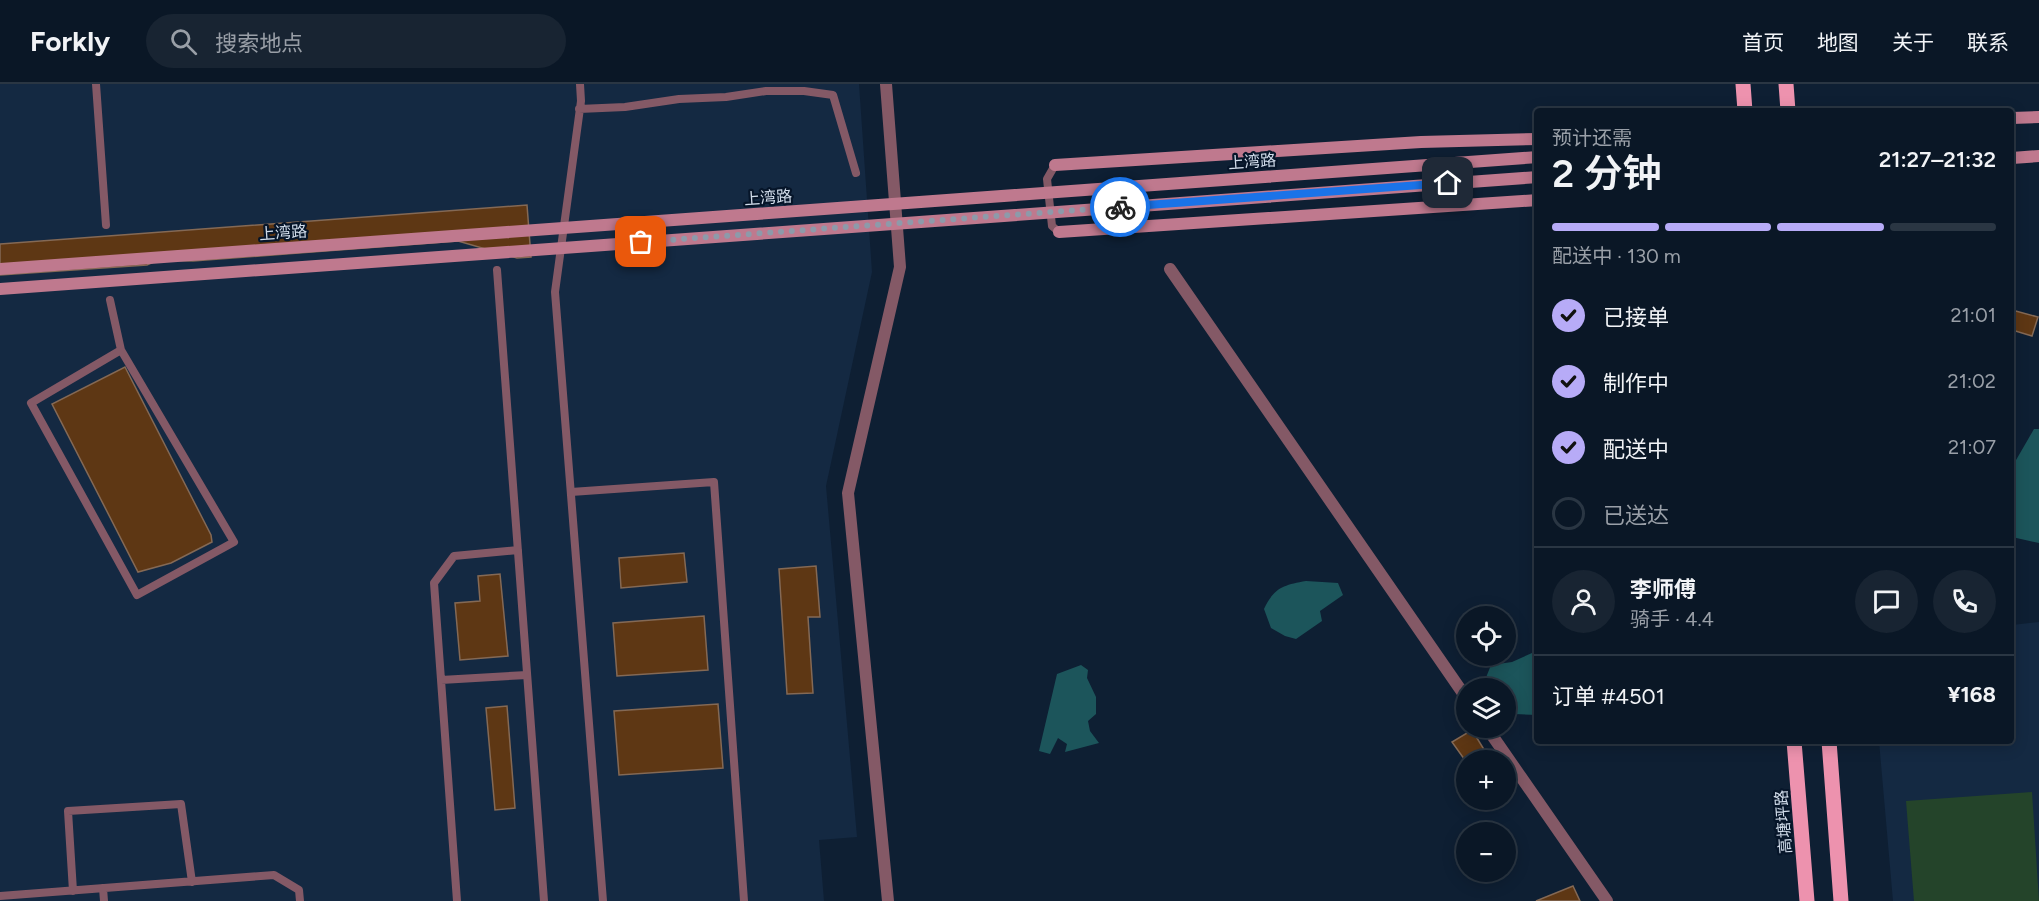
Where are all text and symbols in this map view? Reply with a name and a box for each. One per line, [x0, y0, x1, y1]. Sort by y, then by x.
search box [146, 14, 566, 68]
text: Forkly [30, 24, 110, 58]
icon: search [167, 25, 200, 58]
text: 搜索地点 [215, 30, 303, 57]
text: 首页 [1742, 30, 1784, 55]
text: 地图 [1817, 30, 1859, 55]
text: 关于 [1892, 30, 1934, 55]
text: 联系 [1967, 30, 2009, 55]
text: 预计还需 [1552, 126, 1632, 150]
text: 21:27–21:32 [1879, 146, 1996, 173]
street label: 上湾路 [1227, 150, 1277, 173]
text: 2 分钟 [1552, 150, 1662, 197]
pin [1422, 157, 1473, 208]
icon: home [1431, 166, 1464, 199]
courier [1090, 177, 1150, 237]
street label: 上湾路 [743, 186, 793, 209]
icon: bike [1104, 191, 1137, 224]
pin [615, 216, 666, 267]
street label: 上湾路 [258, 221, 308, 244]
icon: bag [624, 225, 657, 258]
text: 配送中 · 130 m [1552, 244, 1681, 268]
icon: check [1552, 299, 1585, 332]
text: 21:01 [1950, 303, 1996, 327]
text: 已接单 [1603, 304, 1669, 331]
icon: check [1552, 365, 1585, 398]
text: 21:02 [1948, 369, 1996, 393]
text: 制作中 [1603, 370, 1669, 397]
icon: check [1552, 431, 1585, 464]
text: 21:07 [1948, 435, 1996, 459]
text: 配送中 [1603, 436, 1669, 463]
text: 已送达 [1603, 502, 1669, 529]
button: person [1552, 570, 1615, 633]
button: chat [1855, 570, 1918, 633]
button: phone [1933, 570, 1996, 633]
text: 李师傅 [1630, 576, 1696, 603]
map controls [1456, 606, 1516, 882]
button: locate [1456, 606, 1516, 666]
text: 骑手 · 4.4 [1630, 607, 1714, 631]
button: layers [1456, 678, 1516, 738]
text: ¥168 [1947, 681, 1996, 708]
text: 订单 #4501 [1552, 683, 1665, 710]
button: + [1456, 750, 1516, 810]
street label: 高塘坪路 [1772, 789, 1795, 855]
button: − [1456, 822, 1516, 882]

